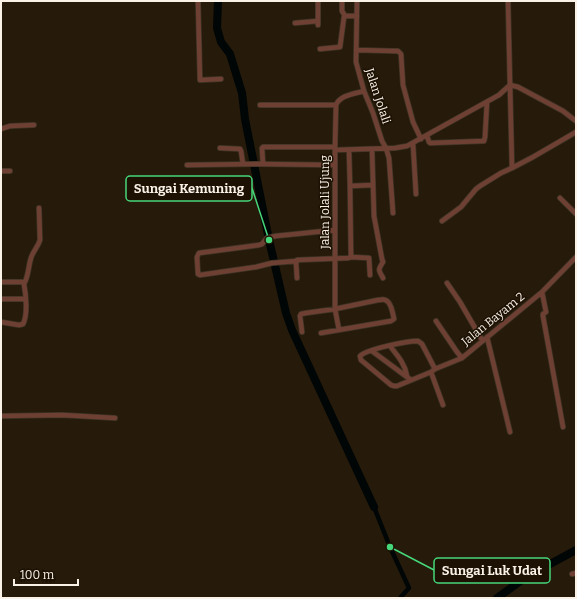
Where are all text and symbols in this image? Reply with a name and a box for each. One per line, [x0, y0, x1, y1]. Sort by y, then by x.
street label: Jalan Jolali [362, 65, 394, 126]
street label: Jalan Jolali Ujung [318, 155, 332, 250]
callout: Sungai Kemuning [126, 176, 252, 201]
text: Sungai Kemuning [134, 181, 245, 196]
street label: Jalan Bayam 2 [458, 289, 527, 349]
callout: Sungai Luk Udat [434, 558, 550, 583]
scale bar [14, 561, 78, 587]
text: Sungai Luk Udat [442, 563, 542, 578]
text: 100 m [20, 568, 55, 582]

